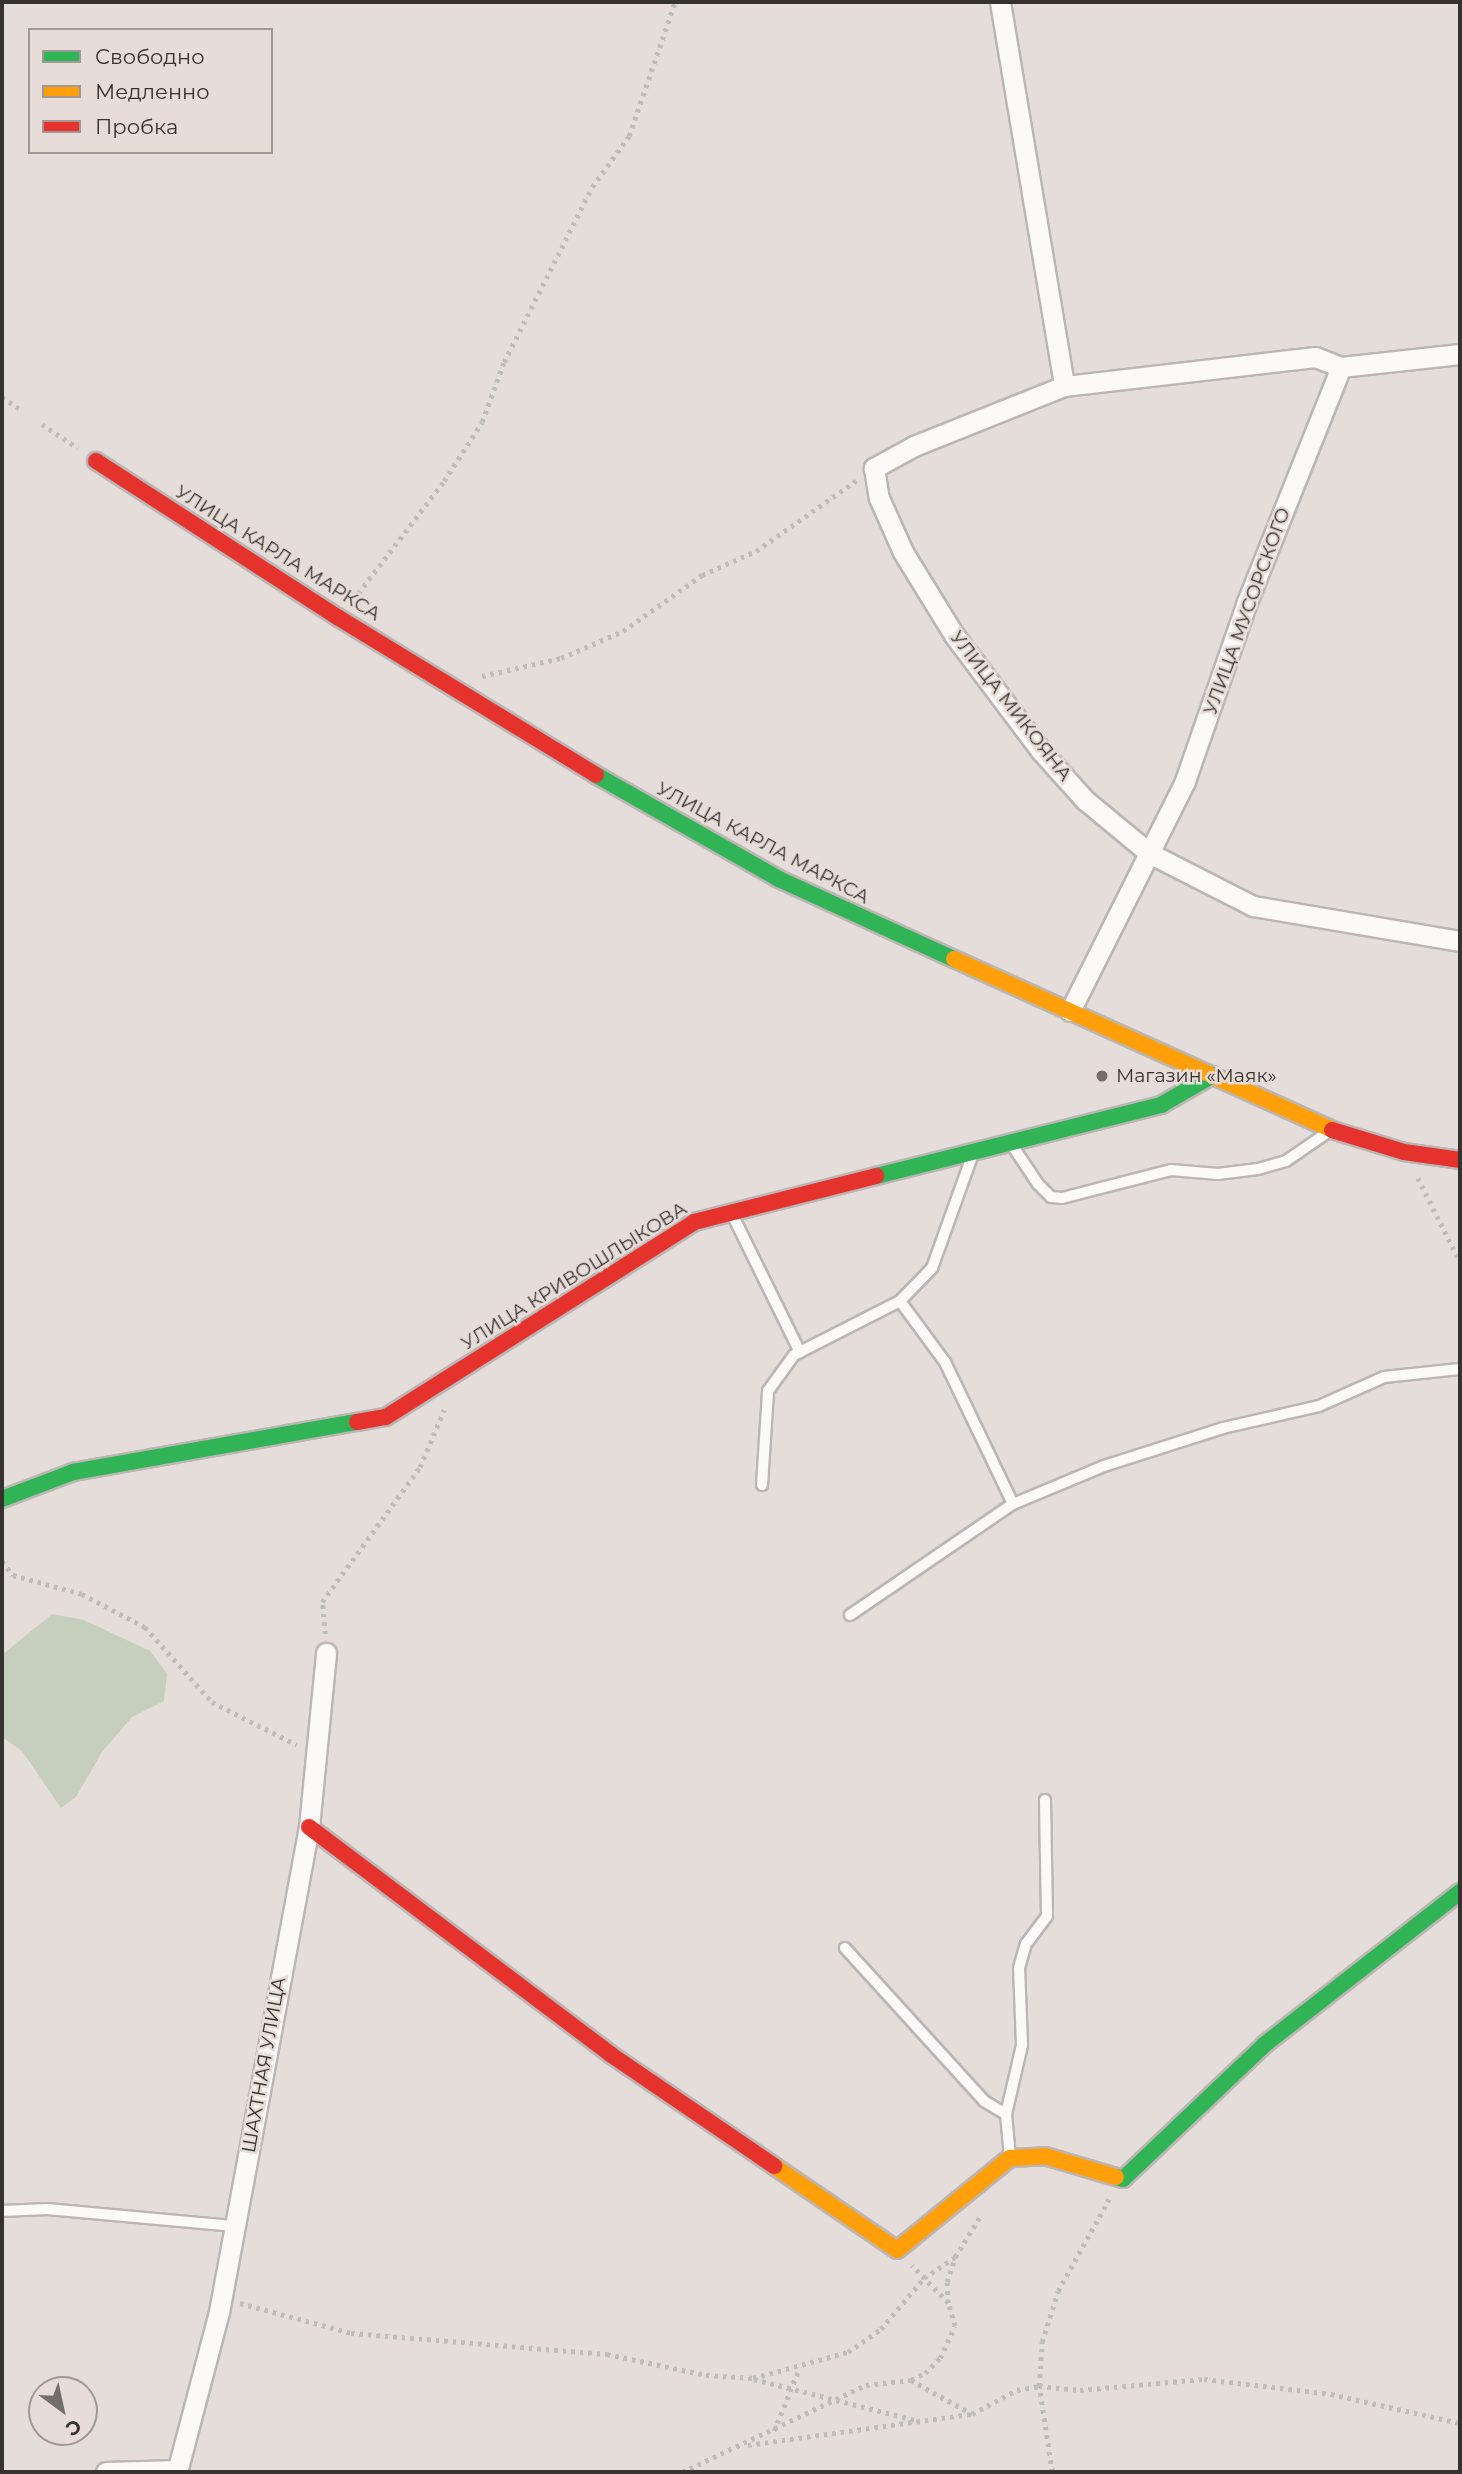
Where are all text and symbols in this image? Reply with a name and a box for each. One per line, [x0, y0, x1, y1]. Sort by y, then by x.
legend [28, 28, 273, 154]
text: Свободно [95, 44, 205, 69]
text: Медленно [95, 79, 210, 104]
text: Пробка [95, 114, 178, 139]
street label: УЛИЦА КАРЛА МАРКСА [171, 480, 385, 626]
street label: УЛИЦА МУСОРСКОГО [1199, 504, 1295, 718]
street label: УЛИЦА МИКОЯНА [945, 626, 1077, 786]
street label: УЛИЦА КАРЛА МАРКСА [653, 777, 873, 909]
place label: Магазин «Маяк» [1116, 1065, 1277, 1087]
marker: Магазин «Маяк» [1094, 1068, 1110, 1084]
street label: УЛИЦА КРИВОШЛЫКОВА [457, 1197, 691, 1355]
street label: ШАХТНАЯ УЛИЦА [237, 1975, 291, 2155]
north arrow [28, 2376, 98, 2446]
text: С [62, 2414, 86, 2441]

